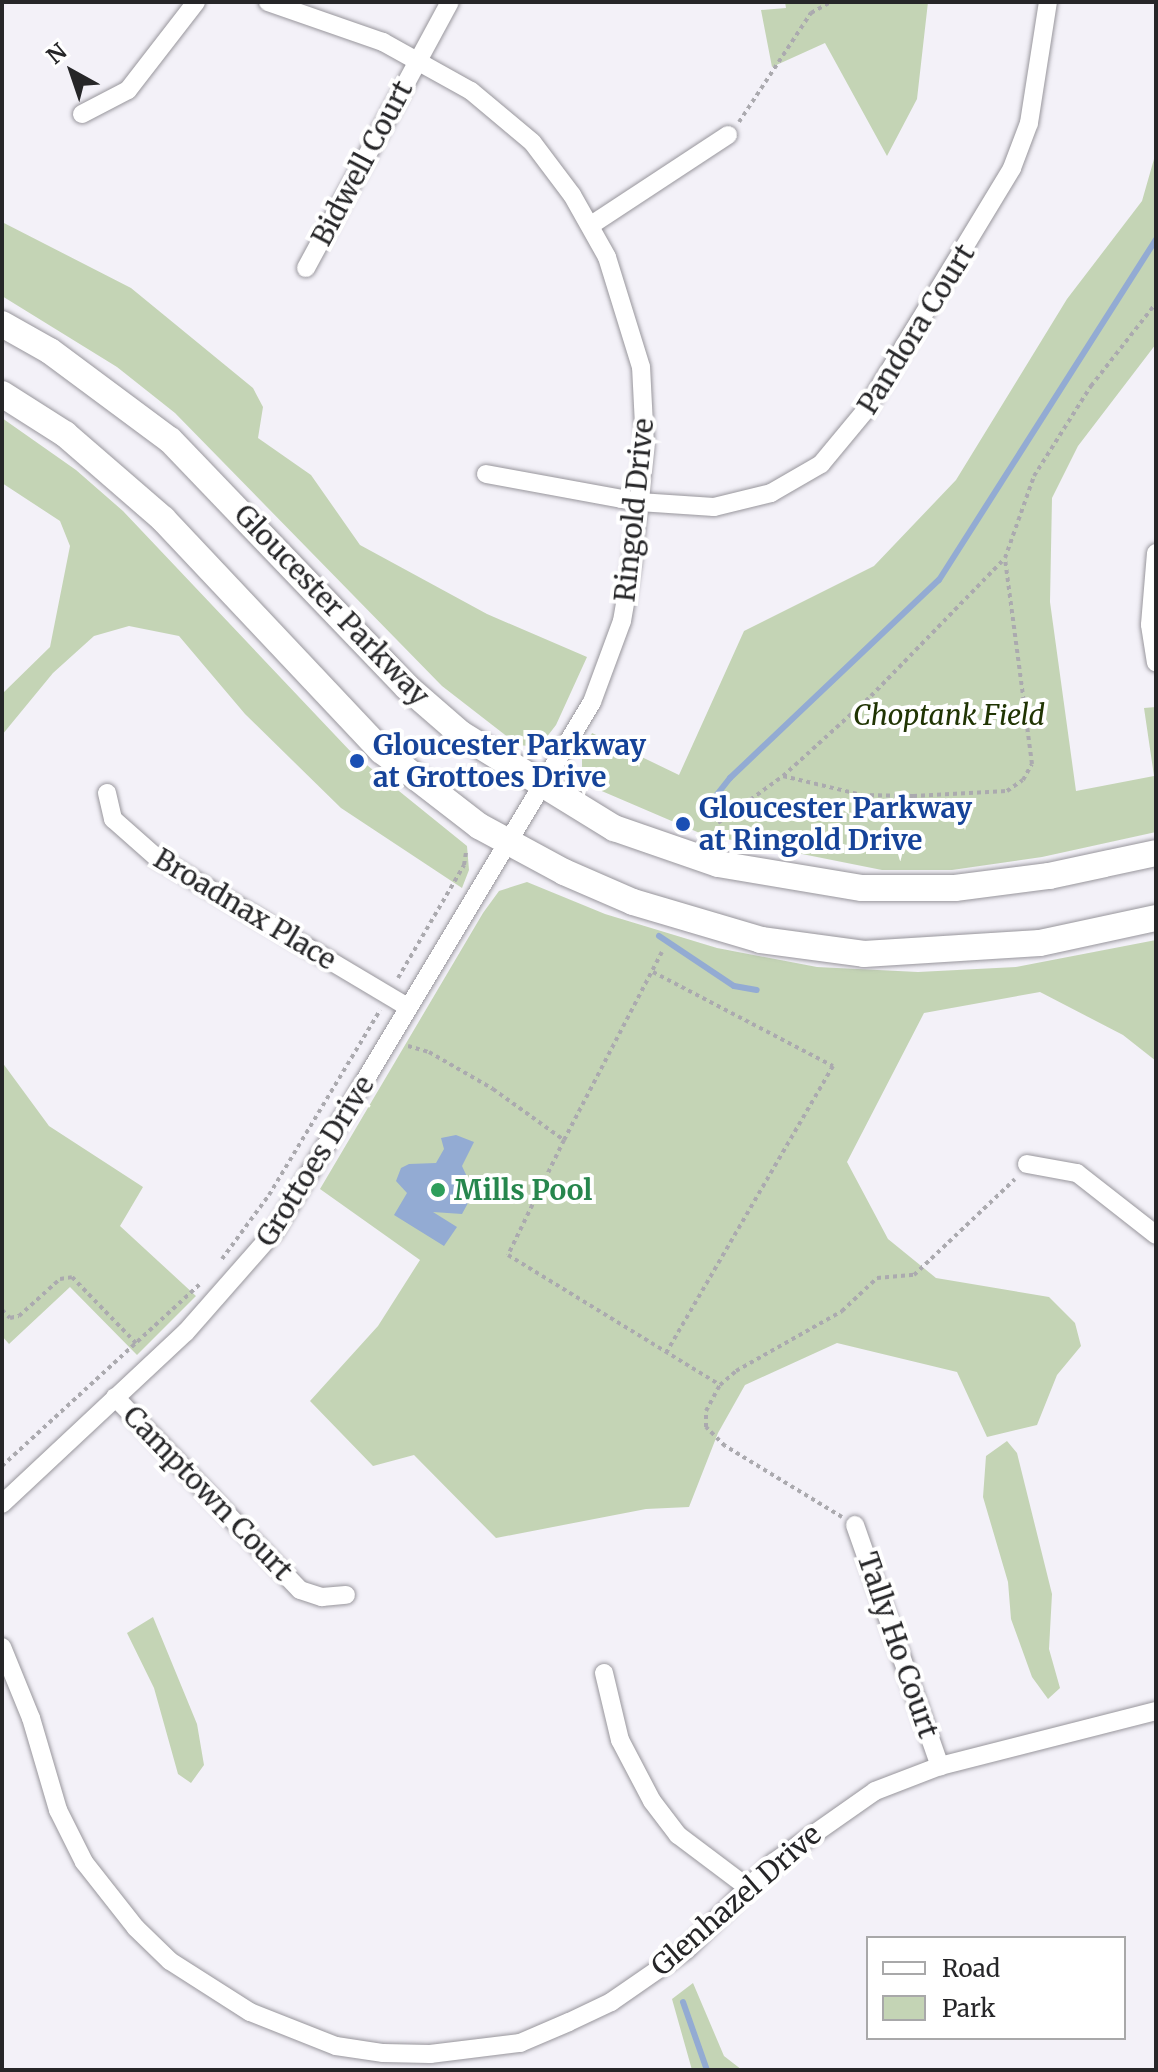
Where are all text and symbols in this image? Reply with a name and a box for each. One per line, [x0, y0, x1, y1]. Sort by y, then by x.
north arrow [32, 32, 112, 112]
text: N [41, 37, 72, 70]
street label: Bidwell Court [304, 75, 420, 251]
street label: Pandora Court [850, 238, 982, 420]
street label: Ringold Drive [608, 417, 660, 603]
street label: Gloucester Parkway [228, 498, 436, 712]
park label: Choptank Field [853, 698, 1045, 732]
place label: Gloucester Parkway at Grottoes Drive [373, 728, 646, 794]
marker: Gloucester Parkway at Grottoes Drive [348, 752, 366, 770]
place label: Gloucester Parkway at Ringold Drive [699, 791, 972, 857]
marker: Gloucester Parkway at Ringold Drive [674, 815, 692, 833]
street label: Broadnax Place [148, 841, 342, 977]
street label: Grottoes Drive [249, 1070, 381, 1252]
place label: Mills Pool [454, 1173, 592, 1207]
marker: Mills Pool [429, 1181, 447, 1199]
street label: Camptown Court [116, 1399, 300, 1587]
street label: Tally Ho Court [851, 1548, 945, 1742]
street label: Glenhazel Drive [645, 1817, 827, 1983]
legend [866, 1936, 1126, 2040]
text: Road [942, 1953, 1000, 1984]
text: Park [942, 1993, 995, 2024]

